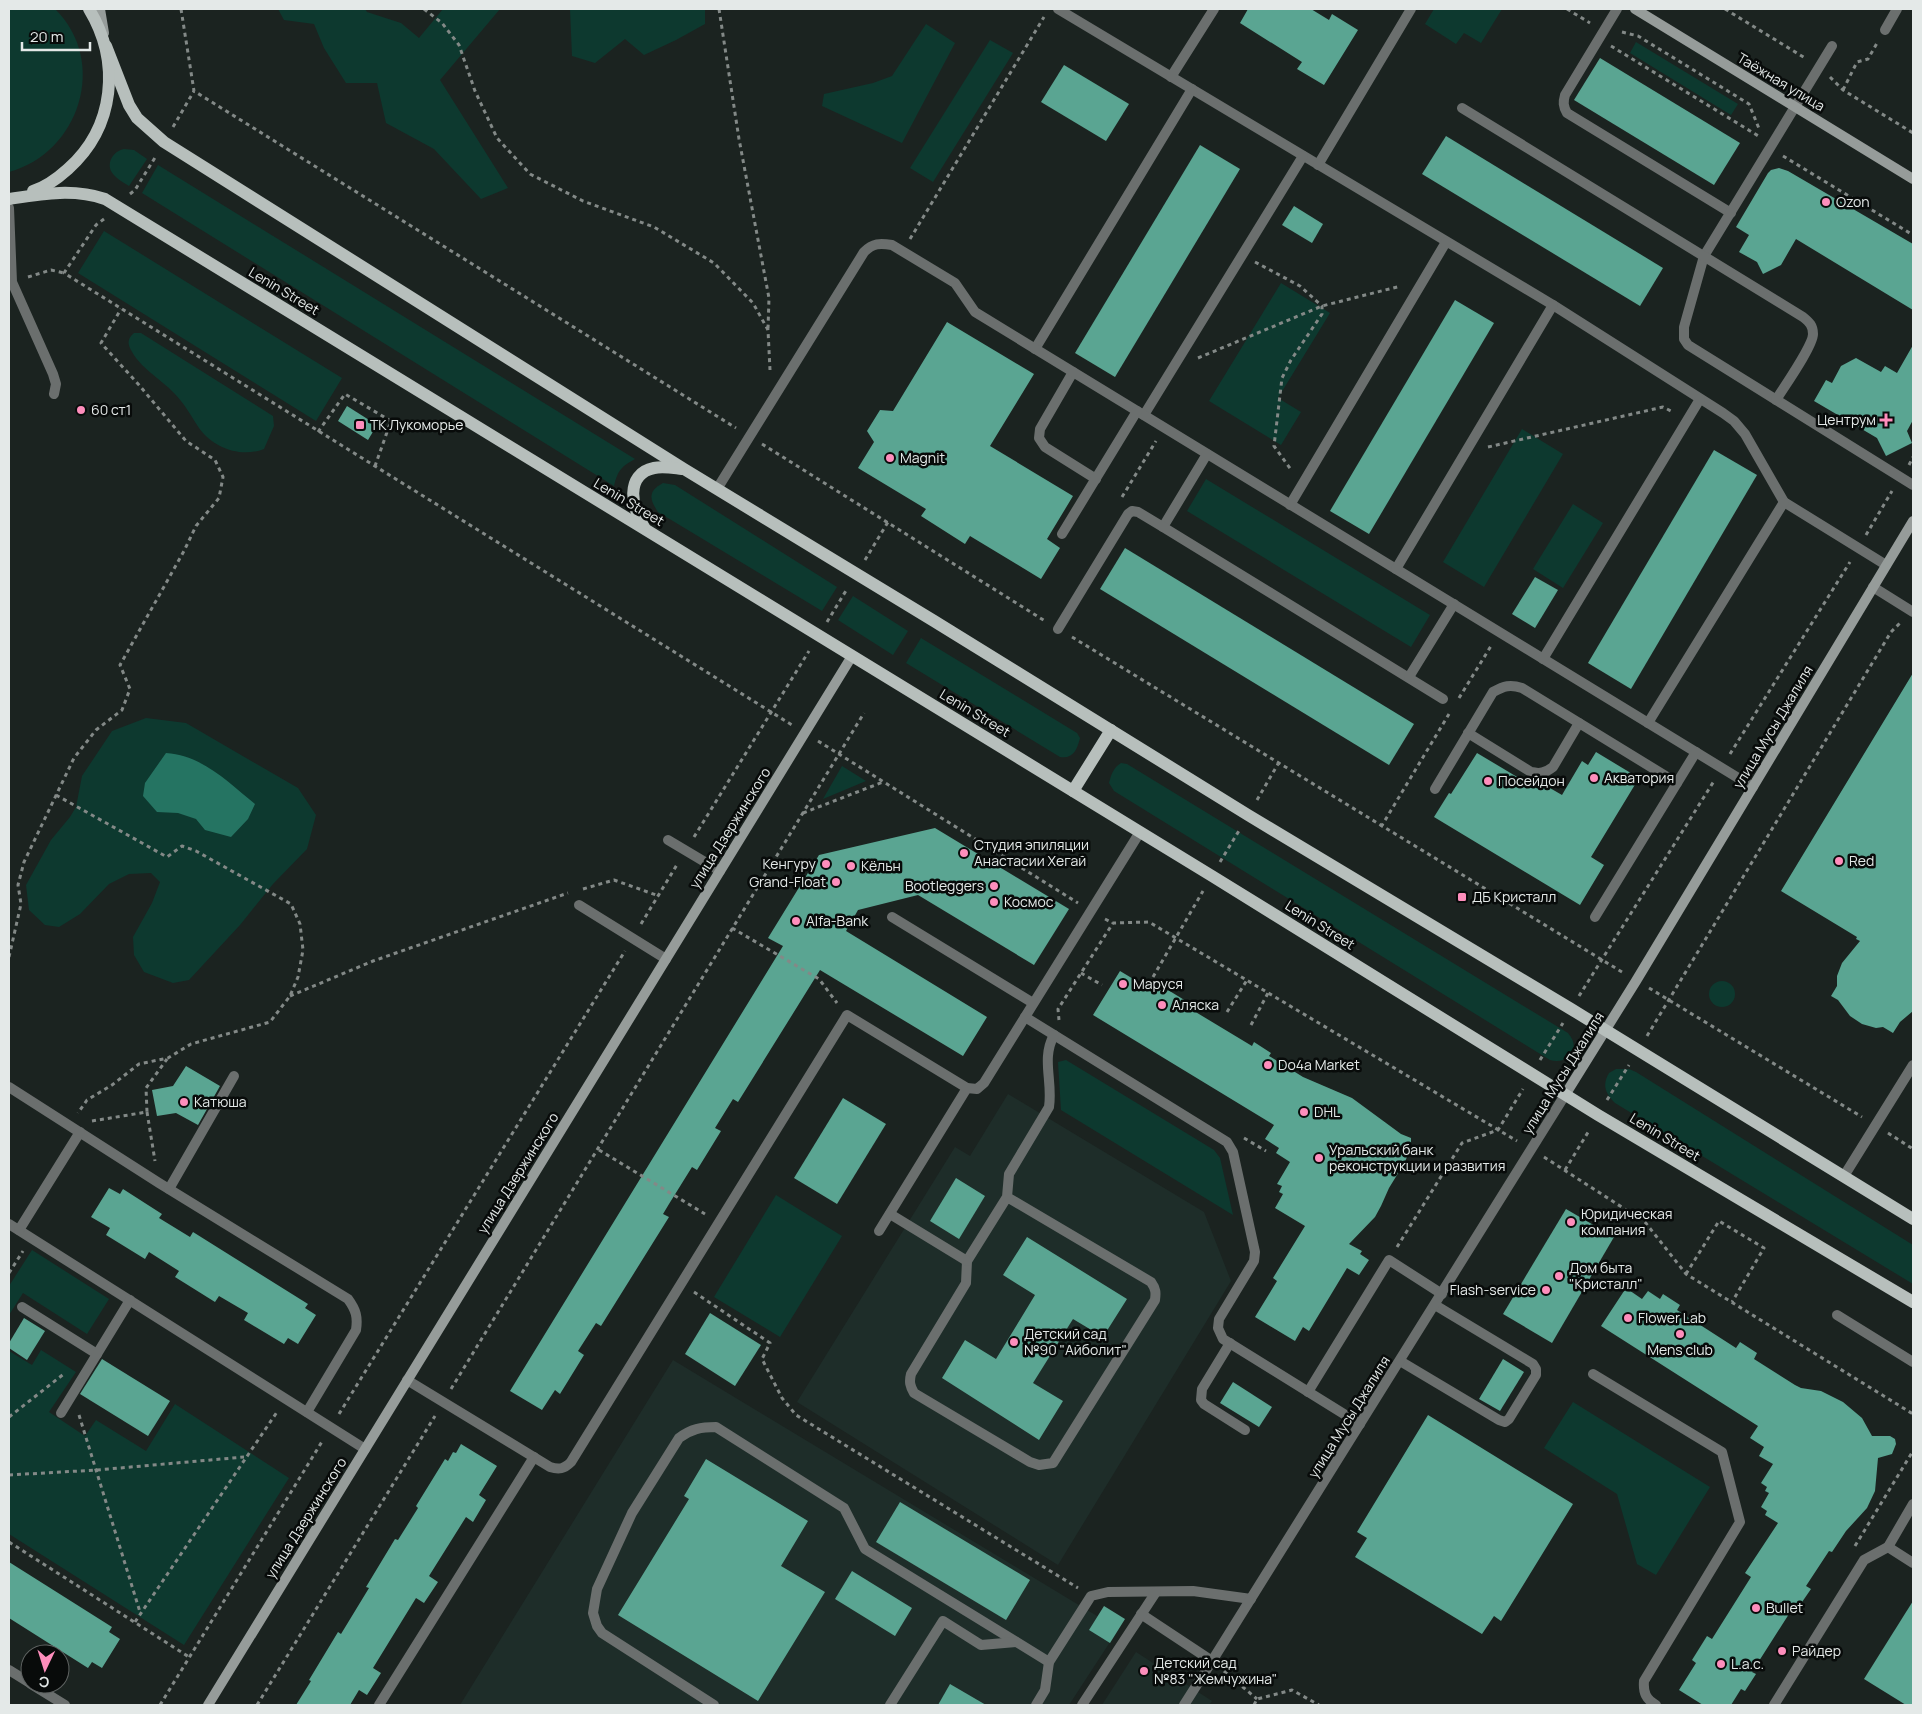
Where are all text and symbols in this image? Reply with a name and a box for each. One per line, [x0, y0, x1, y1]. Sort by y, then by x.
scale bar [22, 20, 90, 52]
text: 20 m [30, 26, 63, 47]
street label: Таёжная улица [1734, 48, 1829, 115]
place label: Ozon [1836, 192, 1870, 211]
marker: Ozon [1820, 196, 1832, 208]
street label: Lenin Street [246, 262, 323, 319]
place label: 60 ст1 [91, 400, 131, 419]
marker: 60 ст1 [75, 404, 87, 416]
place label: Центрум [1817, 410, 1876, 429]
marker: Центрум [1880, 414, 1892, 426]
place label: ТК Лукоморье [370, 415, 463, 434]
marker: ТК Лукоморье [354, 419, 366, 431]
place label: Magnit [900, 448, 945, 467]
marker: Magnit [884, 452, 896, 464]
street label: Lenin Street [591, 473, 668, 530]
street label: улица Мусы Джалиля [1728, 662, 1817, 792]
street label: Lenin Street [937, 684, 1014, 741]
street label: улица Дзержинского [685, 764, 775, 892]
place label: Акватория [1604, 768, 1674, 787]
place label: Посейдон [1498, 771, 1565, 790]
marker: Акватория [1588, 772, 1600, 784]
marker: Посейдон [1482, 775, 1494, 787]
place label: Студия эпиляции Анастасии Хегай [974, 835, 1089, 870]
marker: Студия эпиляции Анастасии Хегай [958, 847, 970, 859]
place label: Red [1849, 851, 1874, 870]
place label: Кенгуру [762, 854, 817, 873]
marker: Red [1833, 855, 1845, 867]
place label: Кёльн [861, 856, 901, 875]
marker: Кенгуру [820, 858, 832, 870]
marker: Кёльн [845, 860, 857, 872]
place label: Grand-Float [749, 872, 826, 891]
marker: Grand-Float [830, 876, 842, 888]
place label: Bootleggers [905, 876, 984, 895]
marker: Bootleggers [988, 880, 1000, 892]
place label: ДБ Кристалл [1472, 887, 1556, 906]
marker: ДБ Кристалл [1456, 891, 1468, 903]
place label: Космос [1004, 892, 1054, 911]
marker: Космос [988, 896, 1000, 908]
street label: Lenin Street [1282, 896, 1359, 954]
place label: Alfa-Bank [806, 911, 869, 930]
marker: Alfa-Bank [790, 915, 802, 927]
place label: Маруся [1133, 974, 1183, 993]
marker: Маруся [1117, 978, 1129, 990]
place label: Аляска [1172, 995, 1219, 1014]
marker: Аляска [1156, 999, 1168, 1011]
street label: улица Мусы Джалиля [1517, 1008, 1608, 1137]
place label: Do4a Market [1278, 1055, 1360, 1074]
marker: Do4a Market [1262, 1059, 1274, 1071]
place label: Катюша [194, 1092, 247, 1111]
marker: Катюша [178, 1096, 190, 1108]
place label: DHL [1314, 1102, 1340, 1121]
marker: DHL [1298, 1106, 1310, 1118]
street label: Lenin Street [1627, 1108, 1704, 1165]
street label: улица Дзержинского [473, 1109, 563, 1237]
place label: Уральский банк реконструкции и развития [1329, 1140, 1505, 1175]
marker: Уральский банк реконструкции и развития [1313, 1152, 1325, 1164]
place label: Юридическая компания [1581, 1204, 1672, 1239]
marker: Юридическая компания [1565, 1216, 1577, 1228]
place label: Дом быта "Кристалл" [1569, 1258, 1643, 1293]
marker: Дом быта "Кристалл" [1553, 1270, 1565, 1282]
place label: Flash-service [1450, 1280, 1536, 1299]
marker: Flash-service [1540, 1284, 1552, 1296]
place label: Flower Lab [1638, 1308, 1706, 1327]
marker: Flower Lab [1622, 1312, 1634, 1324]
place label: Детский сад №90 "Айболит" [1024, 1324, 1127, 1359]
marker: Mens club [1674, 1328, 1686, 1340]
marker: Детский сад №90 "Айболит" [1008, 1336, 1020, 1348]
place label: Mens club [1647, 1340, 1713, 1359]
street label: улица Мусы Джалиля [1303, 1352, 1394, 1481]
street label: улица Дзержинского [261, 1454, 351, 1582]
place label: Bullet [1766, 1598, 1804, 1617]
marker: Bullet [1750, 1602, 1762, 1614]
place label: Райдер [1792, 1641, 1841, 1660]
north arrow [20, 1644, 70, 1694]
marker: Райдер [1776, 1645, 1788, 1657]
place label: Детский сад №83 "Жемчужина" [1154, 1653, 1277, 1688]
place label: L.a.c. [1731, 1654, 1764, 1673]
marker: L.a.c. [1715, 1658, 1727, 1670]
marker: Детский сад №83 "Жемчужина" [1138, 1665, 1150, 1677]
text: С [38, 1673, 50, 1692]

